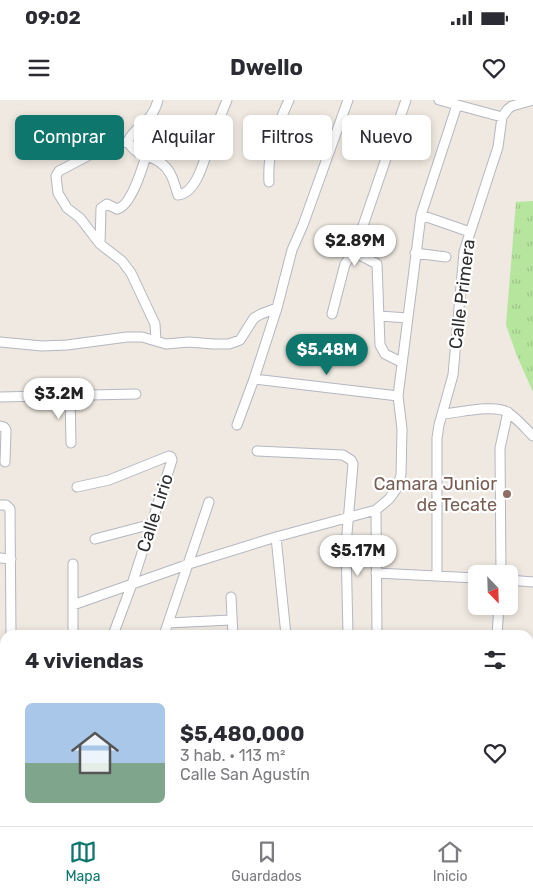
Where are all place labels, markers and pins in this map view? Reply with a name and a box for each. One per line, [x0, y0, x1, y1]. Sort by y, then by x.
pin: $2.89M [314, 224, 396, 267]
pin: $5.48M [286, 334, 368, 376]
pin: $3.2M [24, 378, 94, 420]
place label: Camara Junior de Tecate [373, 473, 497, 516]
marker: Camara Junior de Tecate [501, 488, 513, 500]
pin: $5.17M [317, 534, 399, 577]

